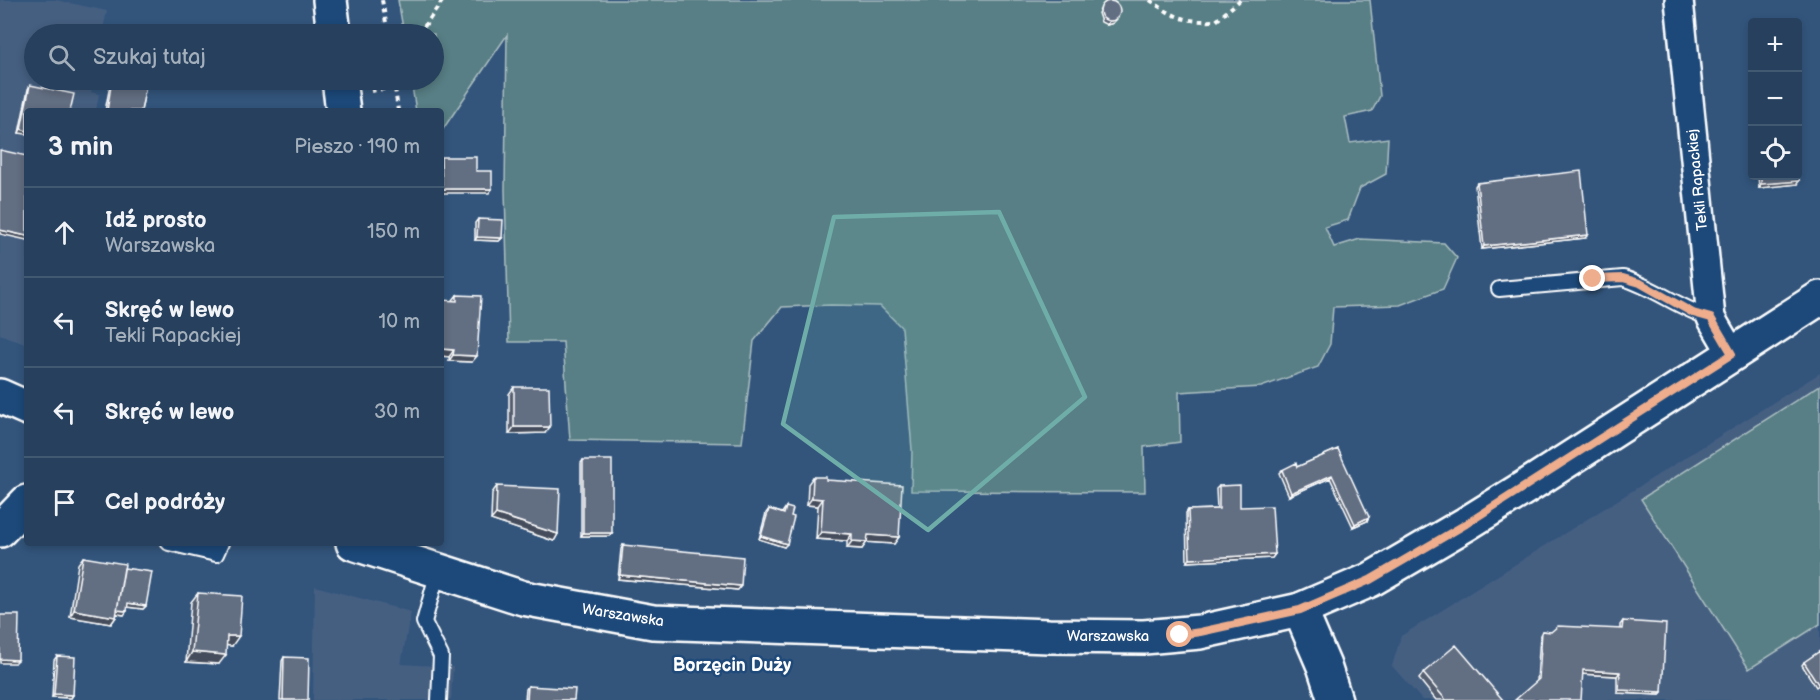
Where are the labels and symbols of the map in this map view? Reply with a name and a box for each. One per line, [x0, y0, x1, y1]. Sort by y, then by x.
street label: Tekli Rapackiej [1683, 128, 1712, 232]
route end [1579, 265, 1605, 291]
street label: Warszawska [581, 600, 665, 631]
route start [1166, 621, 1192, 647]
street label: Warszawska [1067, 627, 1149, 646]
district label: Borzęcin Duży [673, 655, 792, 676]

